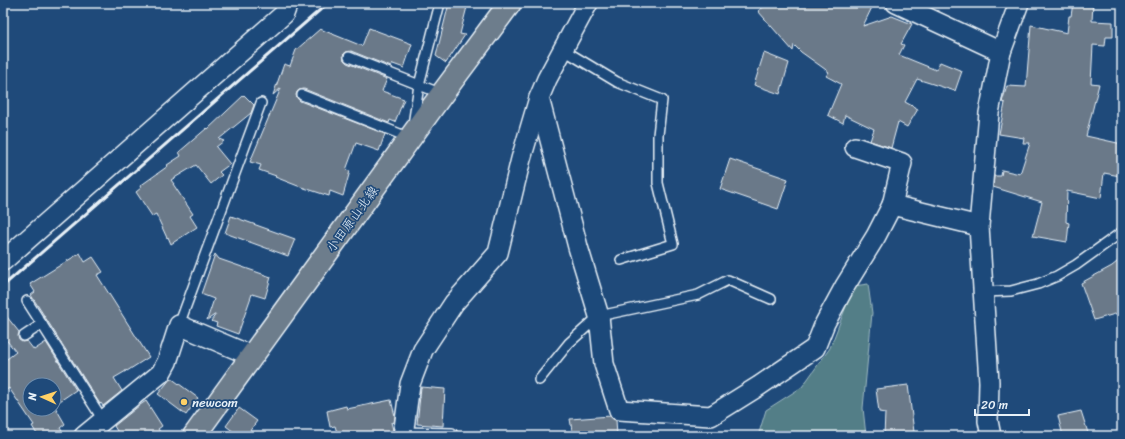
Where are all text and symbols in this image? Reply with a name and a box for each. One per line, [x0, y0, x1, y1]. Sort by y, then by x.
street label: 小田原山北線 [320, 180, 385, 257]
north arrow [22, 377, 62, 417]
place label: newcom [192, 391, 238, 414]
scale bar [975, 391, 1029, 417]
text: N [23, 392, 42, 402]
text: 20 m [981, 394, 1008, 416]
marker: newcom [179, 397, 189, 407]

